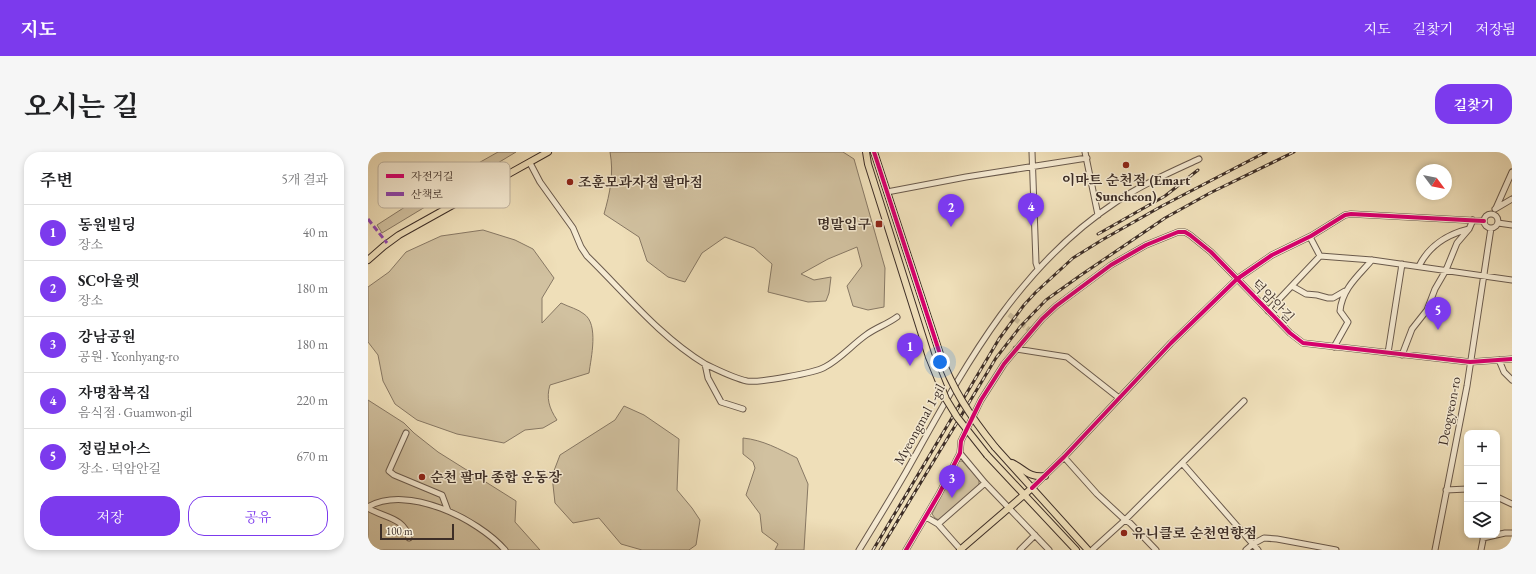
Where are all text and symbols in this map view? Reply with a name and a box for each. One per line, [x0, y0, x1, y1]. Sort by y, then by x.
text: 지도 [20, 17, 57, 42]
text: 지도 [1364, 20, 1391, 38]
text: 길찾기 [1413, 20, 1453, 38]
text: 저장됨 [1475, 20, 1516, 38]
button: 길찾기 [1435, 84, 1512, 124]
text: 오시는 길 [24, 88, 139, 124]
marker: 이마트 순천점 (Emart Suncheon) [1121, 160, 1131, 170]
legend [378, 162, 510, 208]
north arrow [1416, 164, 1452, 200]
text: 주변 [40, 169, 73, 191]
text: 자전거길 [411, 169, 454, 183]
text: 5개 결과 [281, 171, 328, 188]
place label: 이마트 순천점 (Emart Suncheon) [1062, 171, 1191, 205]
place label: 조훈모과자점 팔마점 [578, 173, 703, 191]
marker: 조훈모과자점 팔마점 [565, 177, 575, 187]
text: 산책로 [411, 187, 443, 201]
pin: 4 [1018, 193, 1044, 226]
pin: 2 [938, 194, 964, 227]
text: 동원빌딩 [78, 215, 136, 234]
place label: 명말입구 [817, 215, 871, 233]
marker: 명말입구 [874, 219, 884, 229]
text: 1 [50, 224, 56, 241]
text: 40 m [303, 224, 328, 241]
text: 장소 [78, 236, 103, 253]
text: SC아울렛 [78, 271, 140, 290]
street label: 덕암안길 [1248, 275, 1298, 327]
text: 2 [50, 280, 56, 297]
text: 180 m [297, 280, 328, 297]
text: 장소 [78, 292, 103, 309]
pin: 5 [1425, 297, 1451, 330]
text: 강남공원 [78, 327, 136, 346]
pin: 1 [897, 333, 923, 366]
text: 3 [50, 336, 56, 353]
text: 180 m [297, 336, 328, 353]
text: 공원 · Yeonhyang-ro [78, 348, 179, 365]
your location [930, 352, 950, 372]
street label: Deogyeon-ro [1434, 375, 1465, 447]
street label: Myeongmal 1-gil [889, 380, 949, 468]
text: 자명참복집 [78, 383, 150, 402]
text: 4 [50, 392, 56, 409]
text: 220 m [297, 392, 328, 409]
text: 음식점 · Guamwon-gil [78, 404, 192, 421]
map controls [1464, 430, 1500, 538]
button: + [1464, 430, 1500, 466]
text: 정림보아스 [78, 439, 150, 458]
text: 5 [50, 448, 56, 465]
text: 670 m [297, 448, 328, 465]
text: 장소 · 덕암안길 [78, 460, 161, 477]
pin: 3 [939, 465, 965, 498]
button: − [1464, 466, 1500, 502]
place label: 순천 팔마 종합 운동장 [430, 468, 562, 486]
marker: 순천 팔마 종합 운동장 [417, 472, 427, 482]
button: 저장 [40, 496, 180, 536]
button: 공유 [188, 496, 328, 536]
button: layers [1464, 502, 1500, 538]
scale bar [380, 522, 454, 541]
text: 100 m [386, 524, 413, 538]
place label: 유니클로 순천연향점 [1132, 524, 1257, 542]
marker: 유니클로 순천연향점 [1119, 528, 1129, 538]

